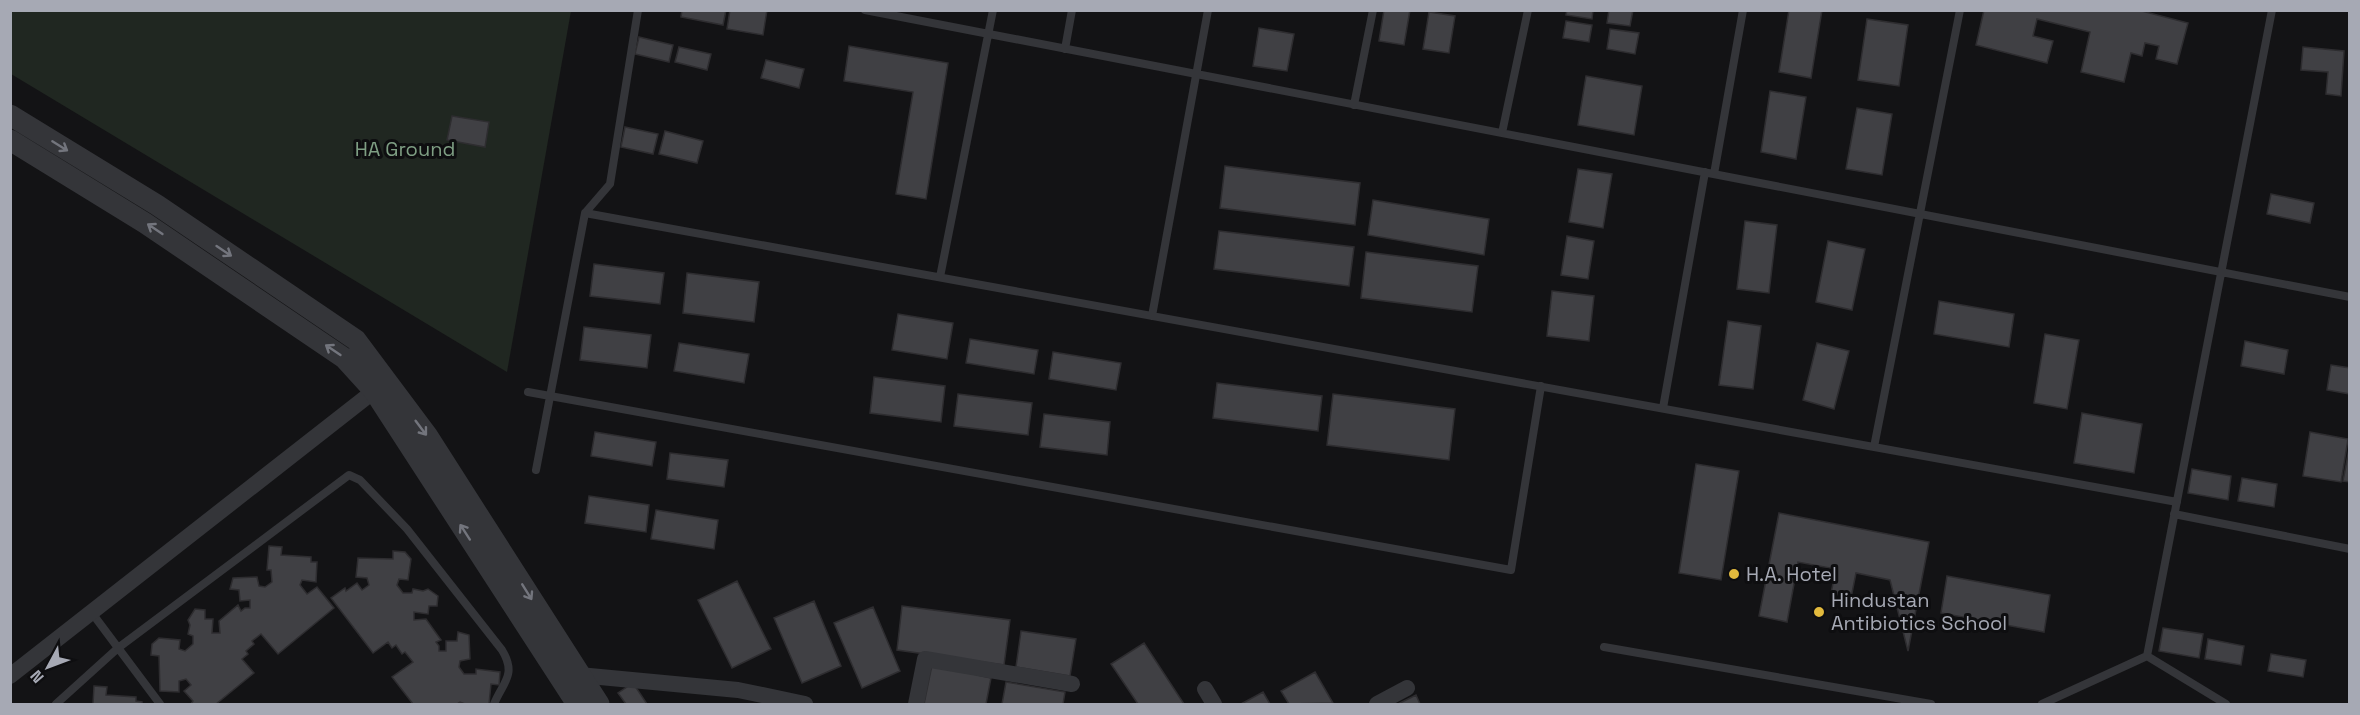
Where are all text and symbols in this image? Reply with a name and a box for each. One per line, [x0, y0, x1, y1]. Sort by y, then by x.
park label: HA Ground [355, 136, 455, 162]
one-way arrow [51, 140, 68, 152]
one-way arrow [147, 223, 163, 235]
one-way arrow [216, 245, 232, 257]
one-way arrow [326, 344, 342, 356]
one-way arrow [415, 420, 427, 436]
one-way arrow [459, 524, 471, 541]
place label: H.A. Hotel [1746, 561, 1837, 587]
marker: H.A. Hotel [1727, 567, 1741, 581]
one-way arrow [521, 583, 533, 600]
place label: Hindustan Antibiotics School [1831, 587, 2007, 636]
marker: Hindustan Antibiotics School [1812, 605, 1826, 619]
north arrow [18, 637, 78, 697]
text: N [26, 666, 49, 687]

